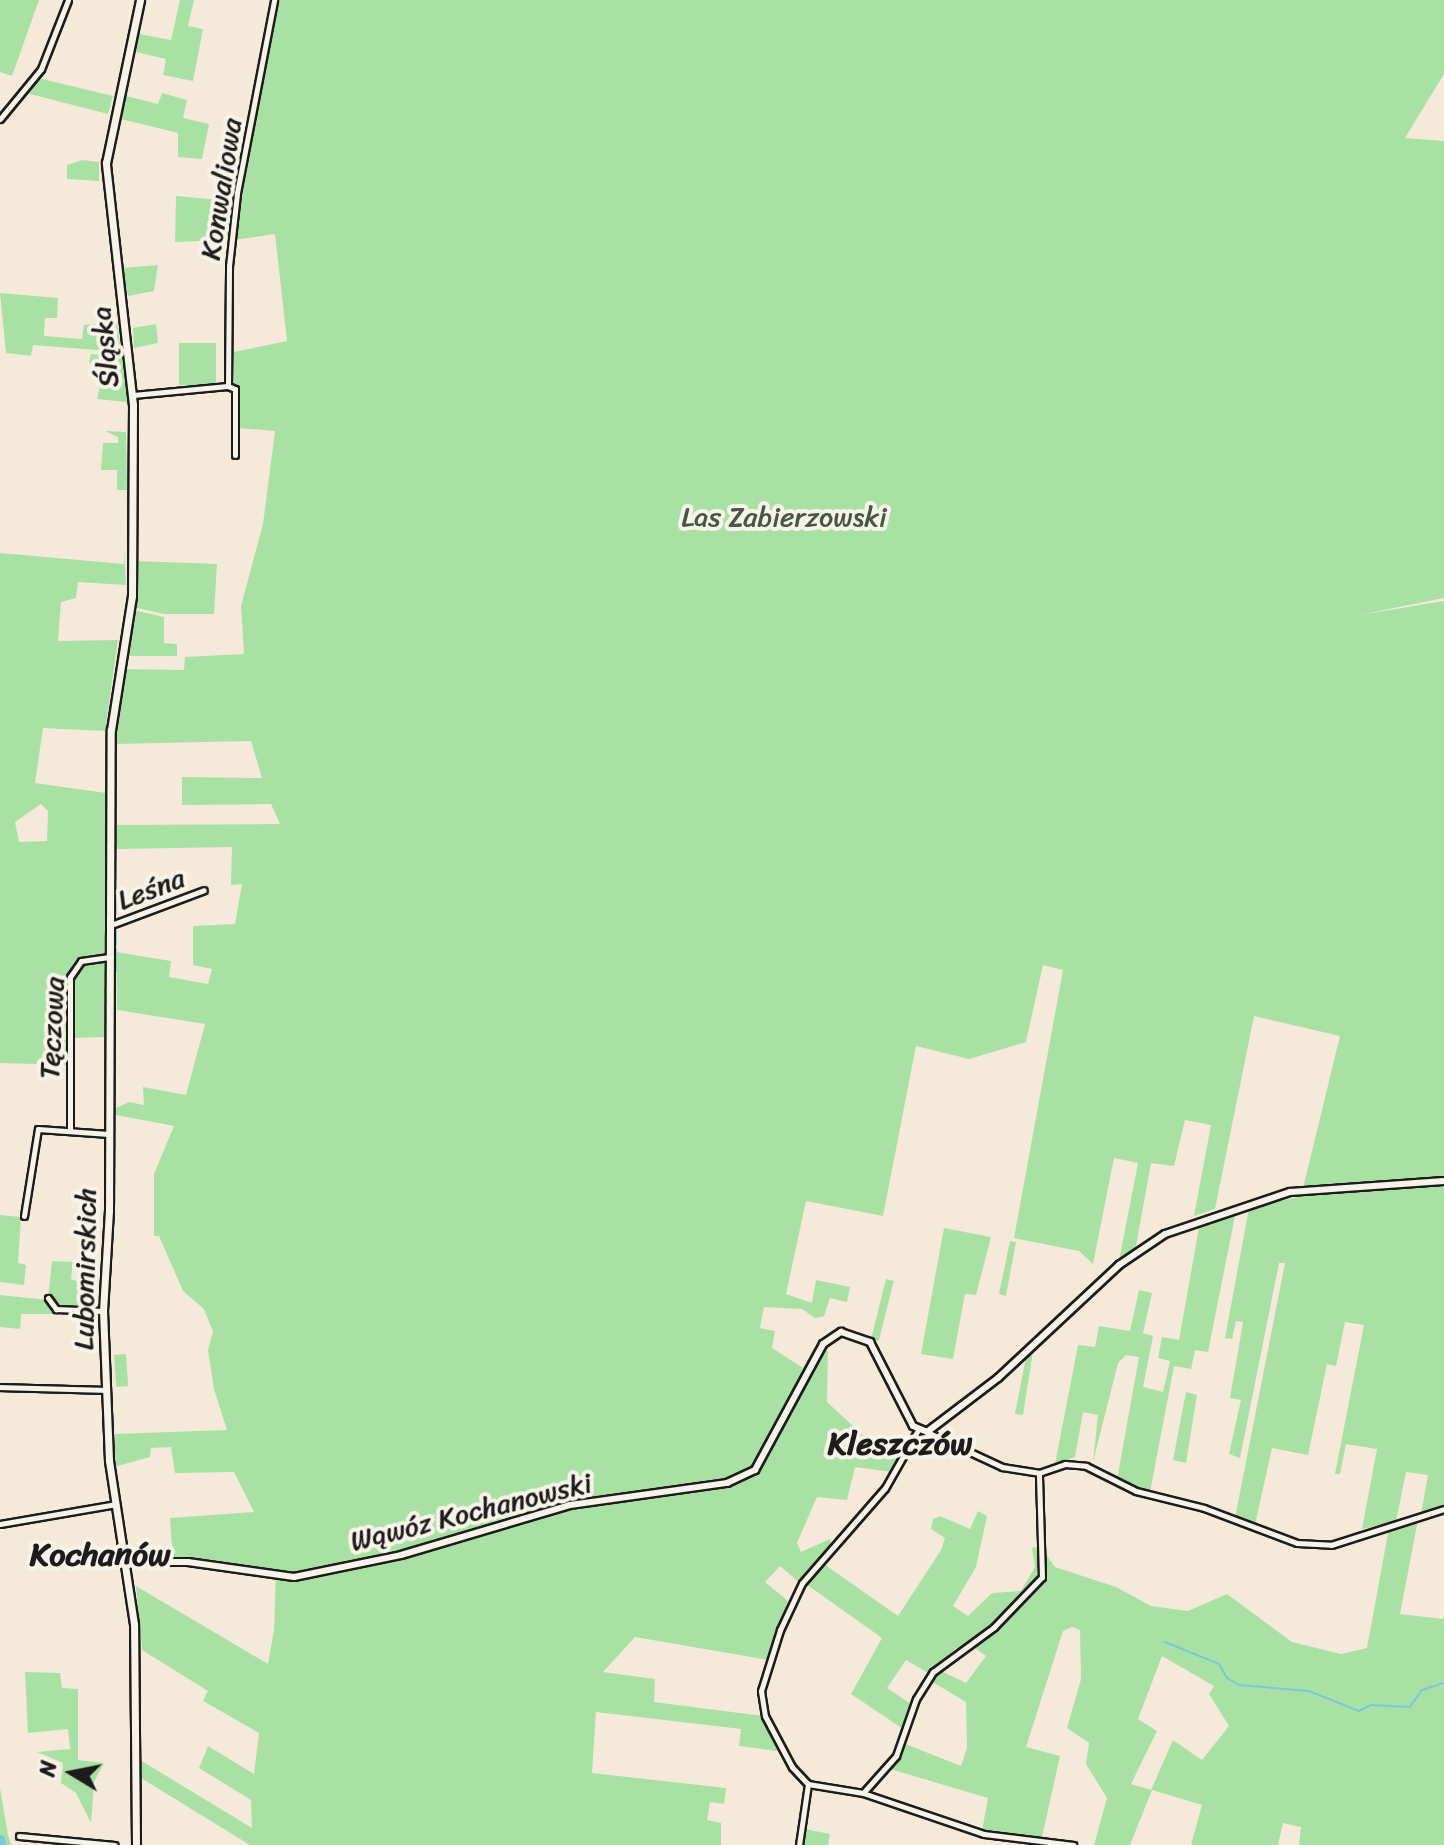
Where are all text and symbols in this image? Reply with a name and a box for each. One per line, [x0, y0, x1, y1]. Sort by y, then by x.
street label: Konwaliowa [193, 116, 249, 262]
street label: Śląska [84, 305, 126, 389]
park label: Las Zabierzowski [681, 500, 887, 534]
street label: Leśna [113, 861, 189, 917]
street label: Tęczowa [33, 976, 71, 1080]
street label: Lubomirskich [67, 1188, 103, 1350]
district label: Kleszczów [828, 1425, 972, 1463]
street label: Wąwóz Kochanowski [347, 1466, 595, 1558]
district label: Kochanów [30, 1536, 170, 1574]
north arrow [32, 1733, 112, 1813]
text: N [27, 1758, 68, 1780]

